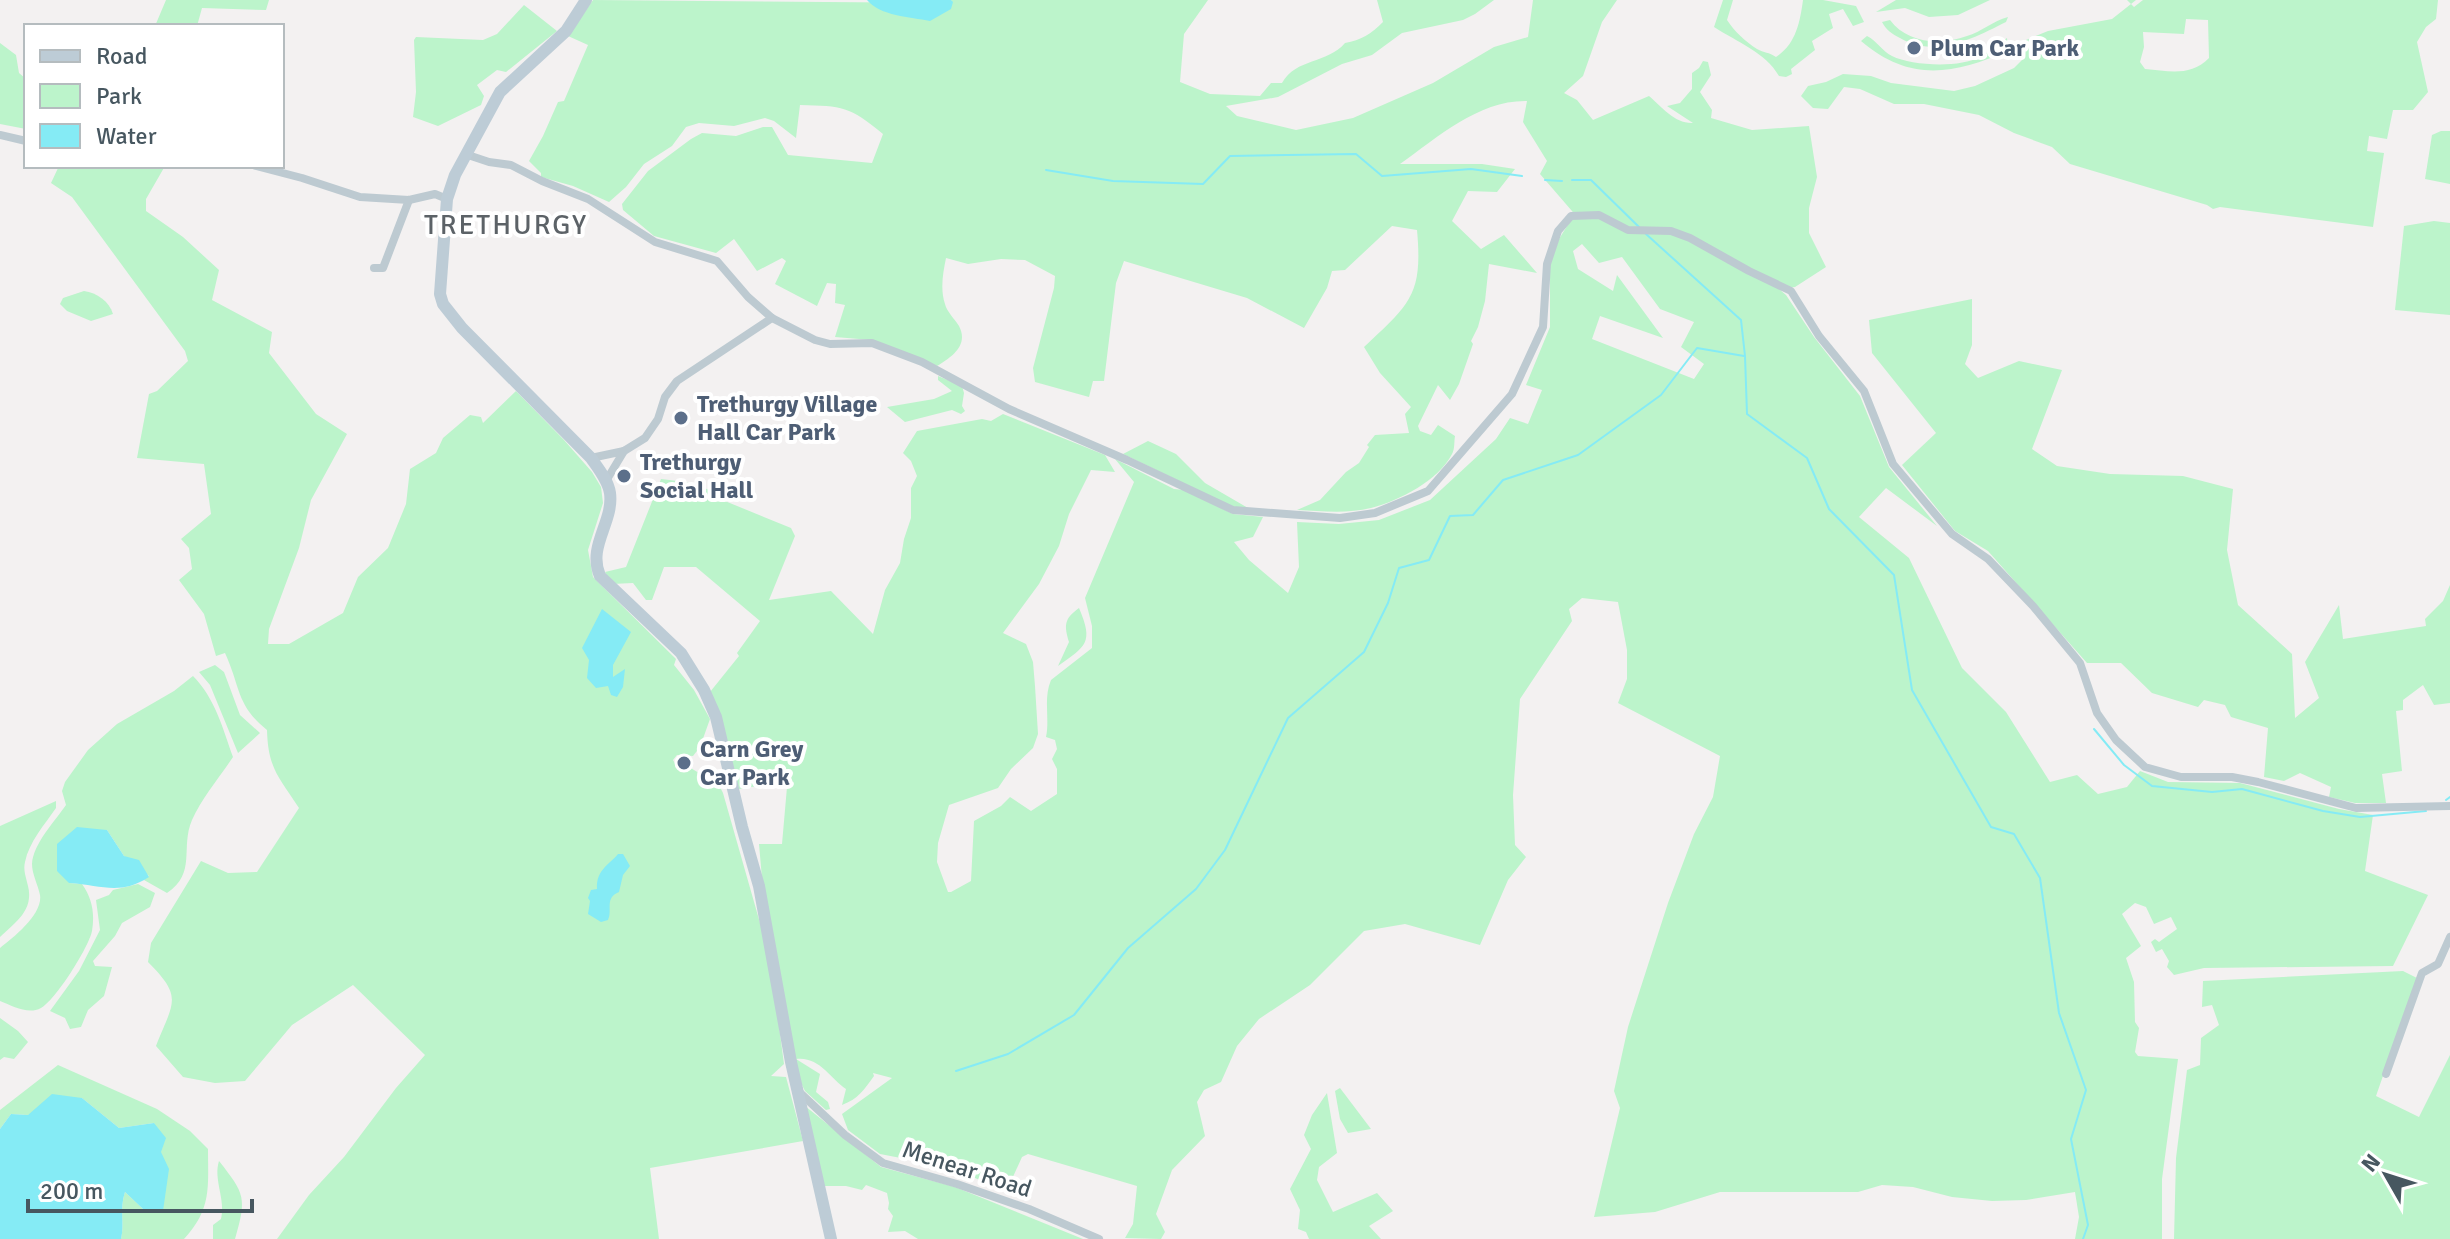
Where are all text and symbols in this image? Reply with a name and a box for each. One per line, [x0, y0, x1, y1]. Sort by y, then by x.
legend [24, 24, 284, 168]
place label: Plum Car Park [1930, 33, 2079, 63]
marker: Plum Car Park [1905, 39, 1923, 57]
text: Road [96, 41, 147, 71]
text: Park [96, 81, 142, 111]
text: Water [96, 121, 157, 151]
district label: TRETHURGY [424, 208, 588, 242]
place label: Trethurgy Village Hall Car Park [697, 389, 877, 447]
marker: Trethurgy Village Hall Car Park [672, 409, 690, 427]
place label: Trethurgy Social Hall [640, 447, 754, 505]
marker: Trethurgy Social Hall [615, 467, 633, 485]
place label: Carn Grey Car Park [700, 734, 803, 792]
marker: Carn Grey Car Park [675, 754, 693, 772]
street label: Menear Road [899, 1134, 1035, 1204]
north arrow [2346, 1135, 2426, 1215]
text: N [2356, 1148, 2386, 1177]
scale bar [28, 1163, 252, 1213]
text: 200 m [40, 1176, 103, 1206]

